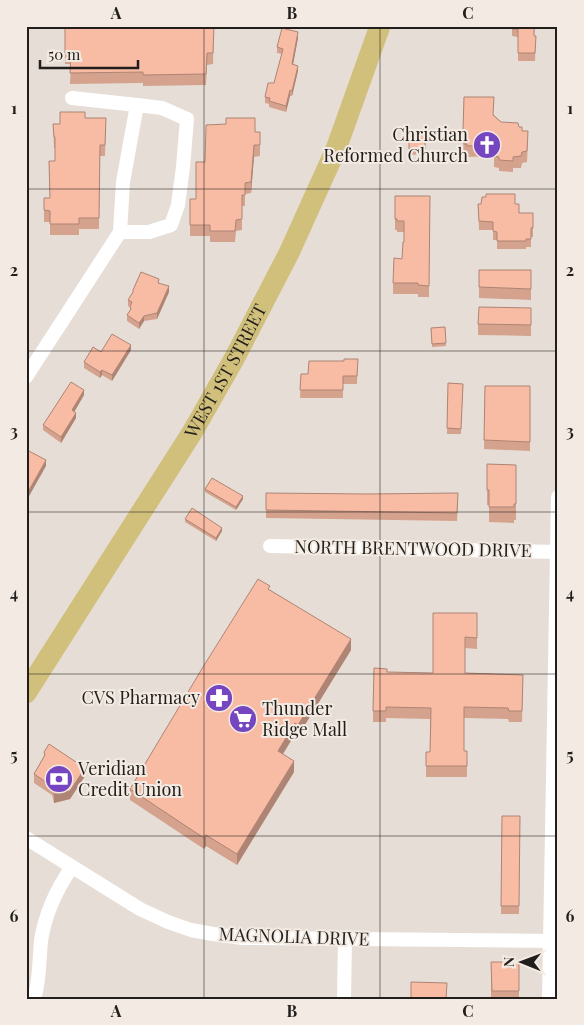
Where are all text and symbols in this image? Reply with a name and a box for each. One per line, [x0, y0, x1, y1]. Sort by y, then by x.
text: A [110, 2, 122, 23]
text: B [287, 2, 298, 23]
text: C [462, 2, 474, 23]
scale bar [40, 38, 138, 70]
text: 50 m [48, 44, 81, 64]
text: 1 [11, 97, 17, 118]
text: 1 [567, 97, 573, 118]
place label: Christian Reformed Church [323, 122, 468, 167]
church icon: Christian Reformed Church [472, 130, 502, 160]
text: 2 [10, 259, 18, 280]
text: 2 [566, 259, 574, 280]
street label: WEST 1ST STREET [178, 300, 272, 443]
text: 3 [10, 420, 18, 441]
text: 3 [566, 420, 574, 441]
street label: NORTH BRENTWOOD DRIVE [294, 534, 532, 562]
text: 4 [10, 582, 18, 603]
text: 4 [566, 582, 574, 603]
pharmacy icon: CVS Pharmacy [204, 683, 234, 713]
place label: CVS Pharmacy [81, 685, 200, 709]
place label: Thunder Ridge Mall [262, 696, 347, 741]
supermarket icon: Thunder Ridge Mall [228, 704, 258, 734]
text: 5 [10, 744, 18, 765]
text: 5 [566, 744, 574, 765]
place label: Veridian Credit Union [77, 756, 182, 801]
bank icon: Veridian Credit Union [44, 764, 74, 794]
text: 6 [10, 905, 19, 926]
text: 6 [566, 905, 575, 926]
street label: MAGNOLIA DRIVE [218, 921, 370, 951]
north arrow [496, 938, 546, 988]
text: N [499, 957, 518, 967]
text: A [110, 1000, 122, 1021]
text: B [287, 1000, 298, 1021]
text: C [462, 1000, 474, 1021]

